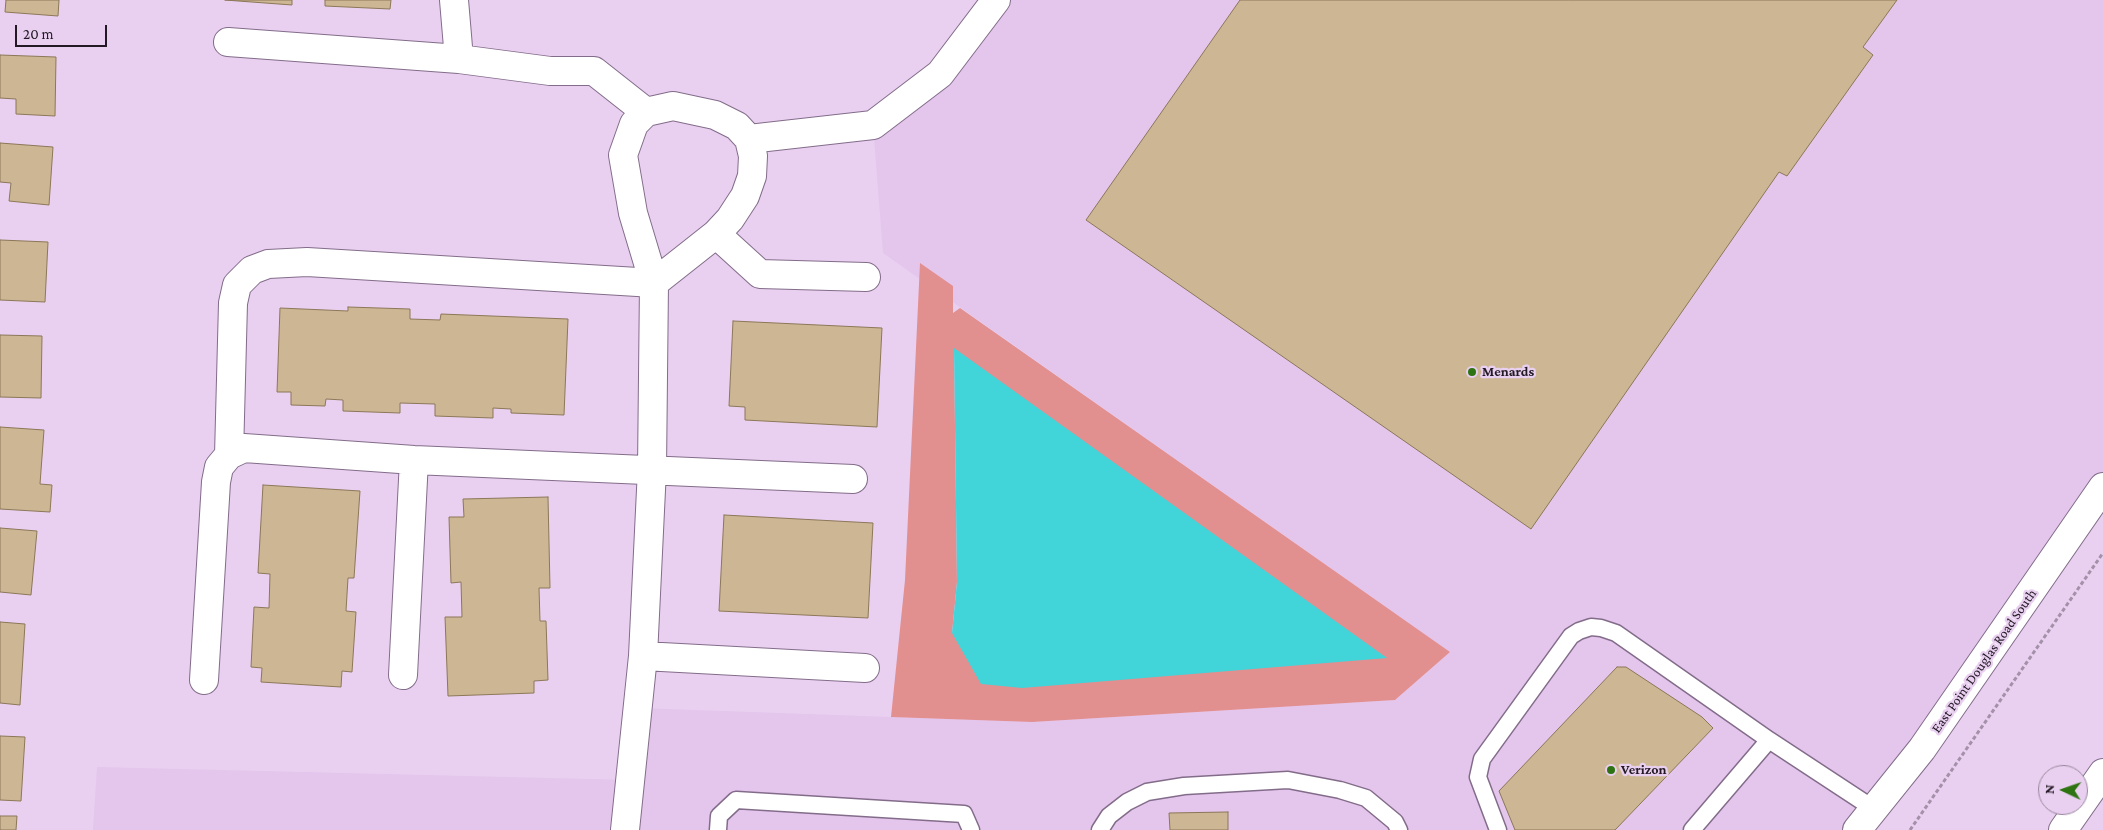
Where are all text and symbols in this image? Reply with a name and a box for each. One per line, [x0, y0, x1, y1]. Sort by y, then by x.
scale bar [18, 15, 110, 47]
text: 20 m [23, 26, 54, 42]
place label: Menards [1482, 364, 1534, 380]
marker: Menards [1466, 366, 1478, 378]
street label: East Point Douglas Road South [1928, 586, 2040, 736]
place label: Verizon [1621, 762, 1667, 778]
marker: Verizon [1605, 764, 1617, 776]
north arrow [2038, 765, 2088, 815]
text: N [2041, 784, 2057, 794]

